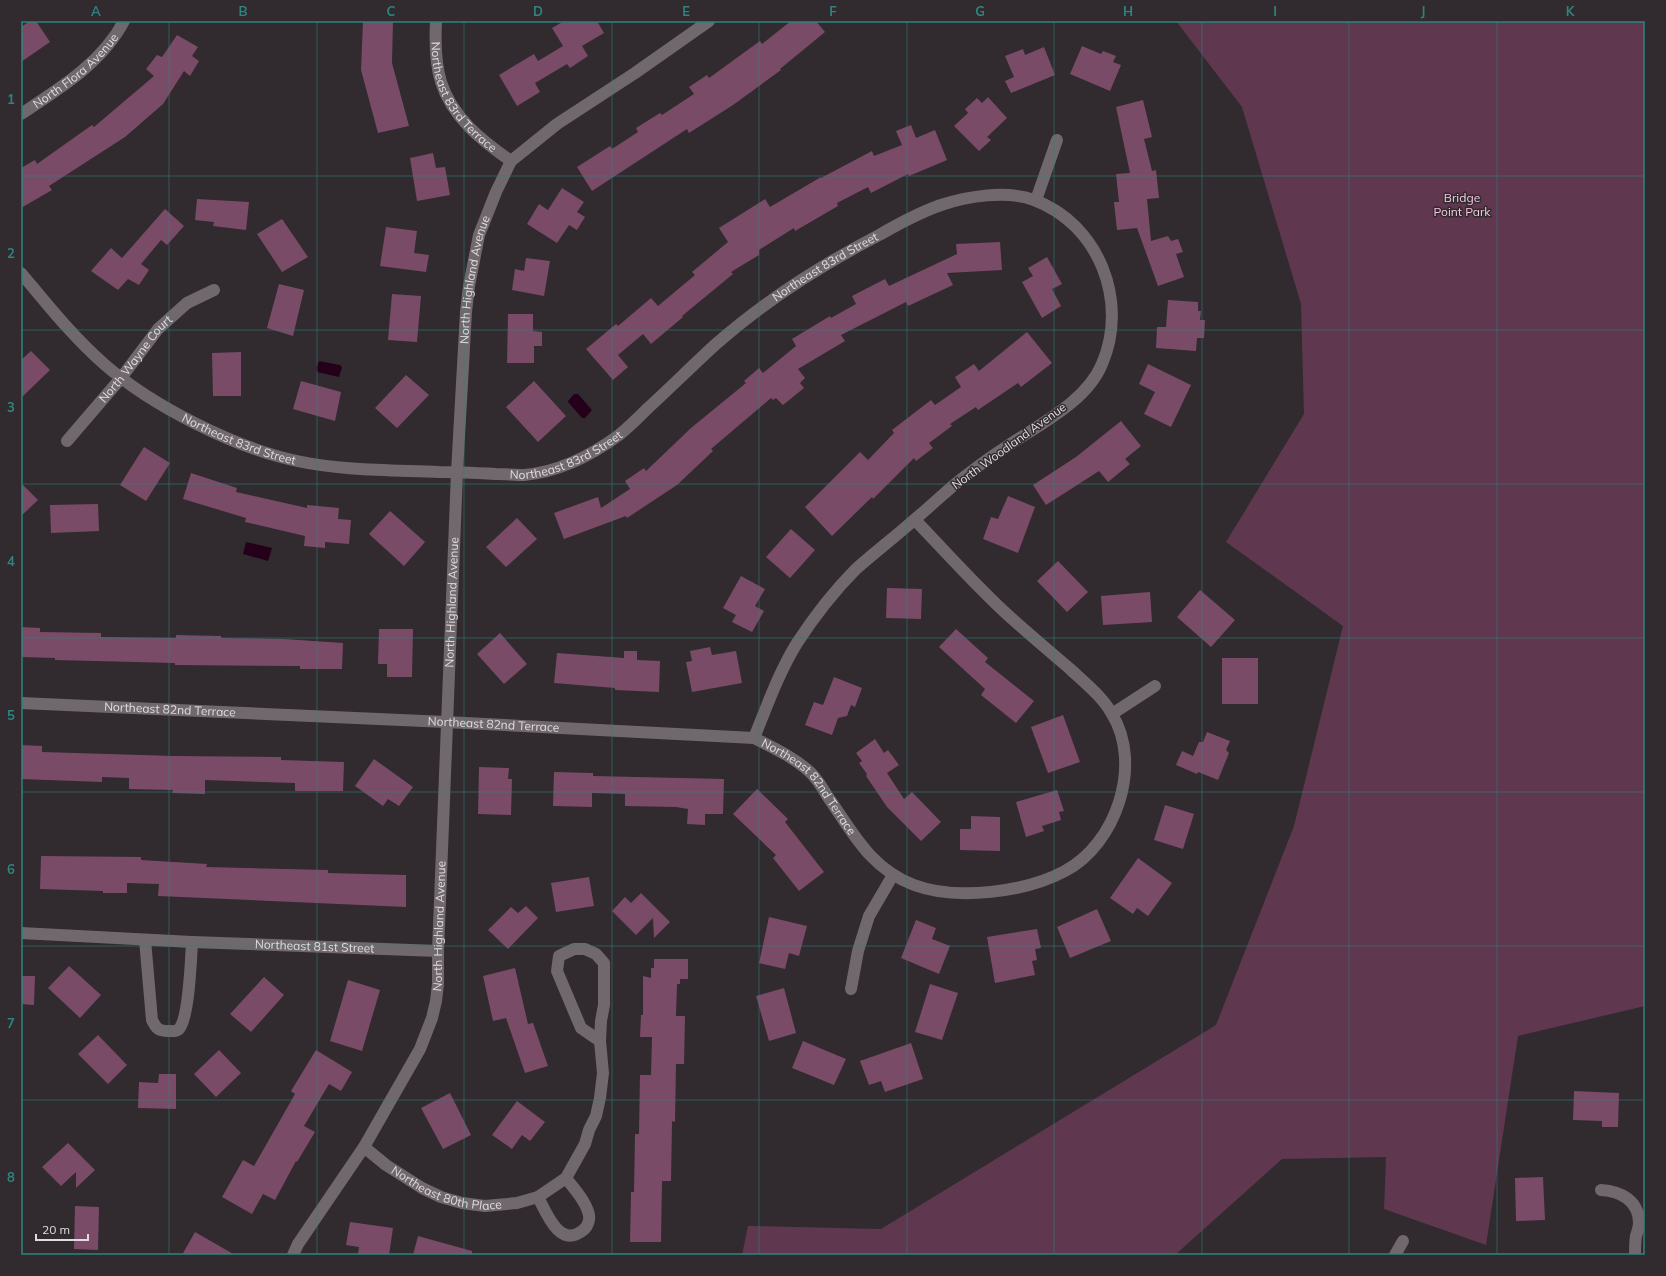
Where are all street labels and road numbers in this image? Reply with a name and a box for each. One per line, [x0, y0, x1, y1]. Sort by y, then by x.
street label: North Flora Avenue [30, 30, 121, 111]
street label: Northeast 83rd Terrace [428, 41, 500, 155]
street label: North Highland Avenue [456, 213, 493, 344]
street label: Northeast 83rd Street [769, 229, 880, 304]
street label: North Wayne Court [95, 312, 175, 405]
street label: North Woodland Avenue [949, 399, 1069, 492]
street label: Northeast 83rd Street [180, 410, 297, 468]
street label: Northeast 83rd Street [509, 427, 625, 482]
street label: North Highland Avenue [441, 537, 461, 668]
street label: Northeast 82nd Terrace [104, 699, 236, 720]
street label: Northeast 82nd Terrace [427, 713, 560, 735]
street label: Northeast 82nd Terrace [759, 735, 859, 838]
street label: North Highland Avenue [429, 861, 449, 992]
street label: Northeast 81st Street [255, 936, 375, 956]
street label: Northeast 80th Place [389, 1162, 502, 1213]

